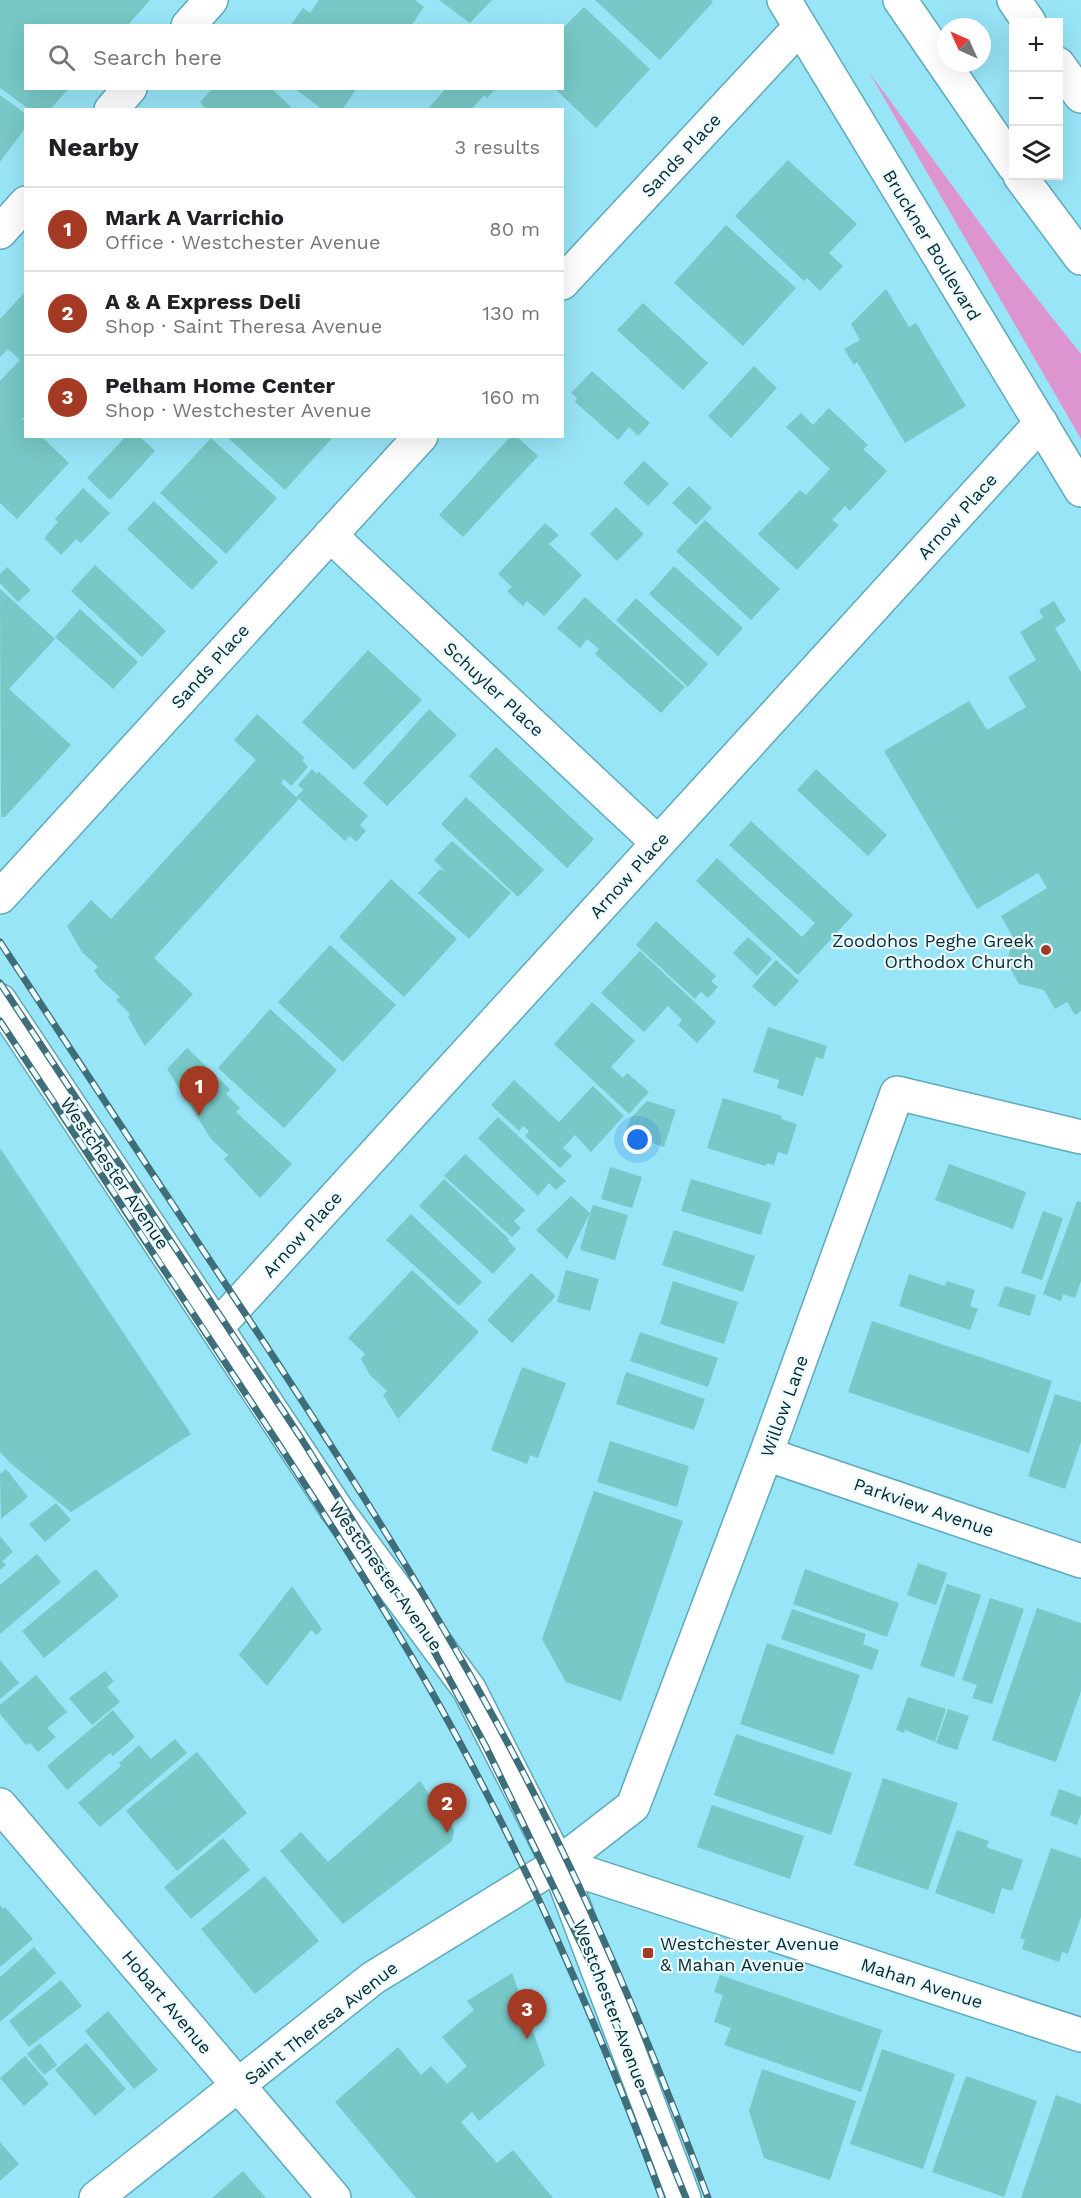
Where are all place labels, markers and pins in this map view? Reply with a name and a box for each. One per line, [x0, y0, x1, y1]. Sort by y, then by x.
place label: Zoodohos Peghe Greek Orthodox Church [832, 930, 1034, 972]
marker: Zoodohos Peghe Greek Orthodox Church [1039, 943, 1053, 957]
pin: 1 [180, 1066, 218, 1116]
pin: 2 [428, 1784, 466, 1833]
place label: Westchester Avenue & Mahan Avenue [660, 1933, 839, 1975]
marker: Westchester Avenue & Mahan Avenue [641, 1946, 655, 1960]
pin: 3 [508, 1990, 546, 2039]

